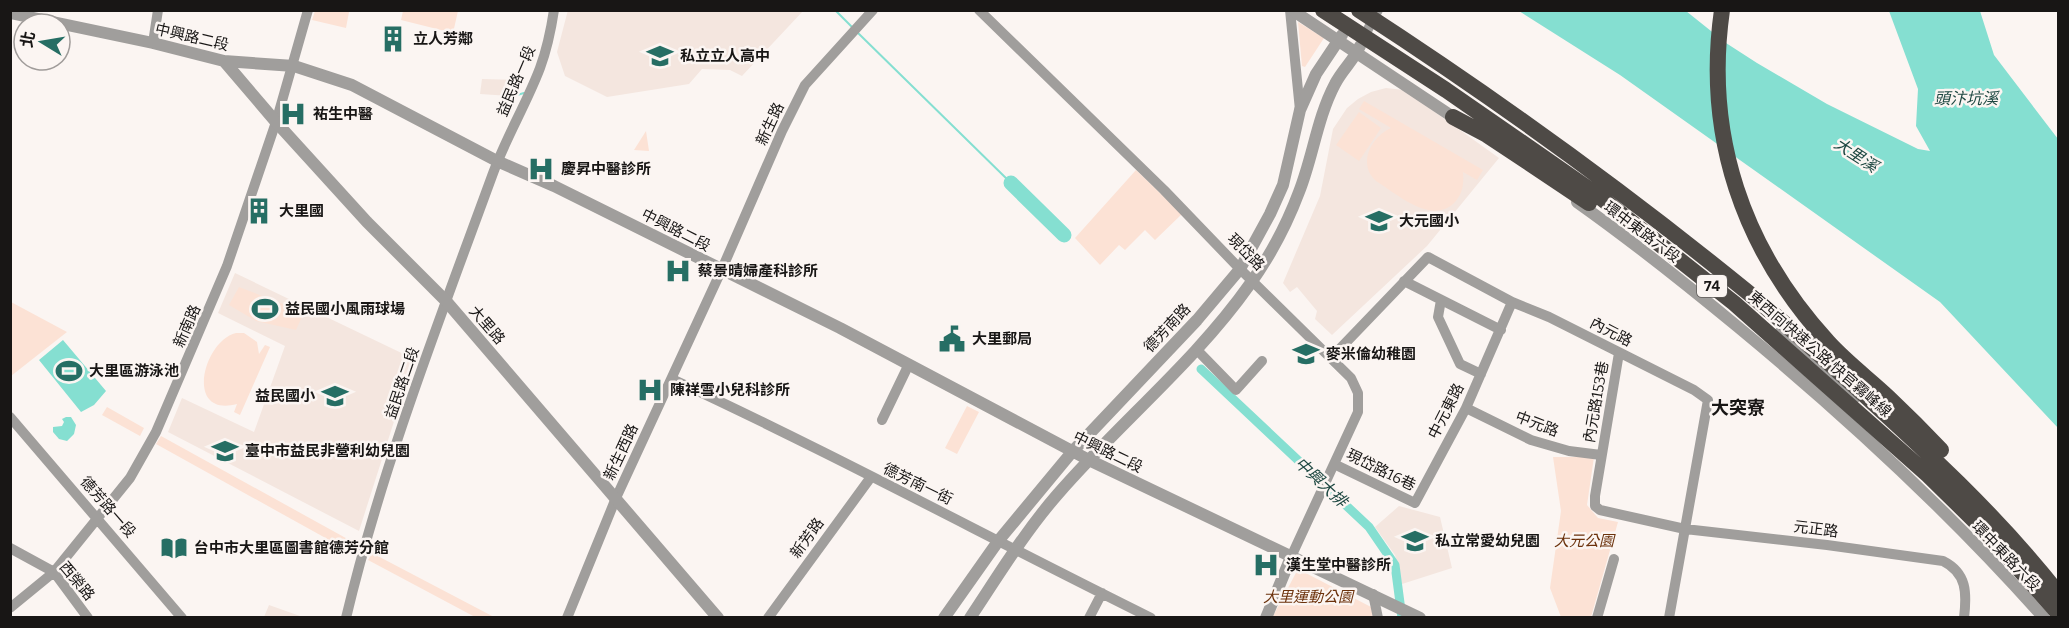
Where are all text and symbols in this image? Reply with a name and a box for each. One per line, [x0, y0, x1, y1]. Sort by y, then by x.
north arrow [12, 12, 72, 72]
street label: 中興路二段 [153, 20, 231, 54]
building icon: 立人芳鄰 [378, 24, 408, 54]
text: 北 [17, 30, 39, 49]
place label: 立人芳鄰 [413, 30, 473, 48]
school or university icon: 私立立人高中 [645, 41, 675, 71]
street label: 益民路一段 [493, 43, 539, 119]
place label: 私立立人高中 [680, 47, 770, 65]
water label: 頭汴坑溪 [1934, 89, 2000, 108]
hospital icon: 𧙗生中醫 [278, 99, 308, 129]
street label: 新生路 [752, 100, 788, 148]
place label: 𧙗生中醫 [313, 105, 373, 123]
water label: 大里溪 [1831, 134, 1883, 177]
hospital icon: 慶昇中醫診所 [526, 154, 556, 184]
place label: 慶昇中醫診所 [561, 160, 651, 178]
building icon: 大里國 [244, 196, 274, 226]
street label: 環中東路六段 [1601, 198, 1683, 266]
place label: 大里國 [279, 202, 324, 220]
street label: 中興路二段 [638, 205, 714, 255]
school or university icon: 大元國小 [1364, 206, 1394, 236]
place label: 大元國小 [1399, 212, 1460, 230]
street label: 現岱路 [1224, 230, 1268, 274]
hospital icon: 蔡景晴婦產科診所 [663, 256, 693, 286]
place label: 蔡景晴婦產科診所 [698, 262, 818, 280]
road number: 74 [1697, 275, 1727, 297]
street label: 東西向快速公路 快官霧峰線 [1745, 287, 1895, 421]
sports icon: 益民國小風雨球場 [250, 294, 280, 324]
place label: 益民國小風雨球場 [285, 300, 405, 318]
street label: 德芳南路 [1140, 300, 1194, 356]
street label: 新南路 [170, 302, 204, 350]
street label: 大里路 [465, 302, 509, 348]
street label: 內元路 [1587, 314, 1635, 350]
public building icon: 大里郵局 [937, 324, 967, 354]
place label: 大里郵局 [972, 330, 1032, 348]
school or university icon: 麥米倫幼稚園 [1291, 339, 1321, 369]
street label: 益民路二段 [381, 345, 423, 421]
place label: 麥米倫幼稚園 [1326, 345, 1416, 363]
sports icon: 大里區游泳池 [54, 356, 84, 386]
street label: 內元路153巷 [1580, 360, 1612, 444]
place label: 大里區游泳池 [89, 362, 179, 380]
hospital icon: 陳祥雪小兒科診所 [635, 375, 665, 405]
street label: 中元東路 [1424, 380, 1468, 442]
school or university icon: 益民國小 [320, 381, 350, 411]
place label: 陳祥雪小兒科診所 [670, 381, 790, 399]
place label: 益民國小 [255, 387, 316, 405]
district label: 大突寮 [1711, 397, 1765, 419]
street label: 中元路 [1513, 408, 1561, 440]
street label: 新生西路 [600, 421, 642, 483]
street label: 中興路二段 [1070, 427, 1146, 477]
school or university icon: 臺中市益民非營利幼兒園 [210, 436, 240, 466]
place label: 臺中市益民非營利幼兒園 [245, 442, 410, 460]
street label: 現岱路16巷 [1343, 445, 1419, 495]
water label: 中興大排 [1291, 453, 1352, 512]
street label: 德芳南一街 [880, 459, 956, 509]
street label: 德芳路一段 [77, 473, 139, 541]
street label: 新芳路 [786, 515, 828, 561]
street label: 元正路 [1793, 517, 1839, 541]
street label: 環中東路六段 [1968, 517, 2044, 595]
school or university icon: 私立常愛幼兒園 [1400, 526, 1430, 556]
place label: 私立常愛幼兒園 [1435, 532, 1540, 550]
park label: 大元公園 [1554, 532, 1616, 550]
library icon: 台中市大里區圖書館德芳分館 [159, 533, 189, 563]
place label: 台中市大里區圖書館德芳分館 [194, 539, 389, 557]
hospital icon: 漢生堂中醫診所 [1251, 550, 1281, 580]
place label: 漢生堂中醫診所 [1286, 556, 1391, 574]
street label: 西榮路 [56, 558, 98, 604]
park label: 大里運動公園 [1263, 588, 1355, 606]

